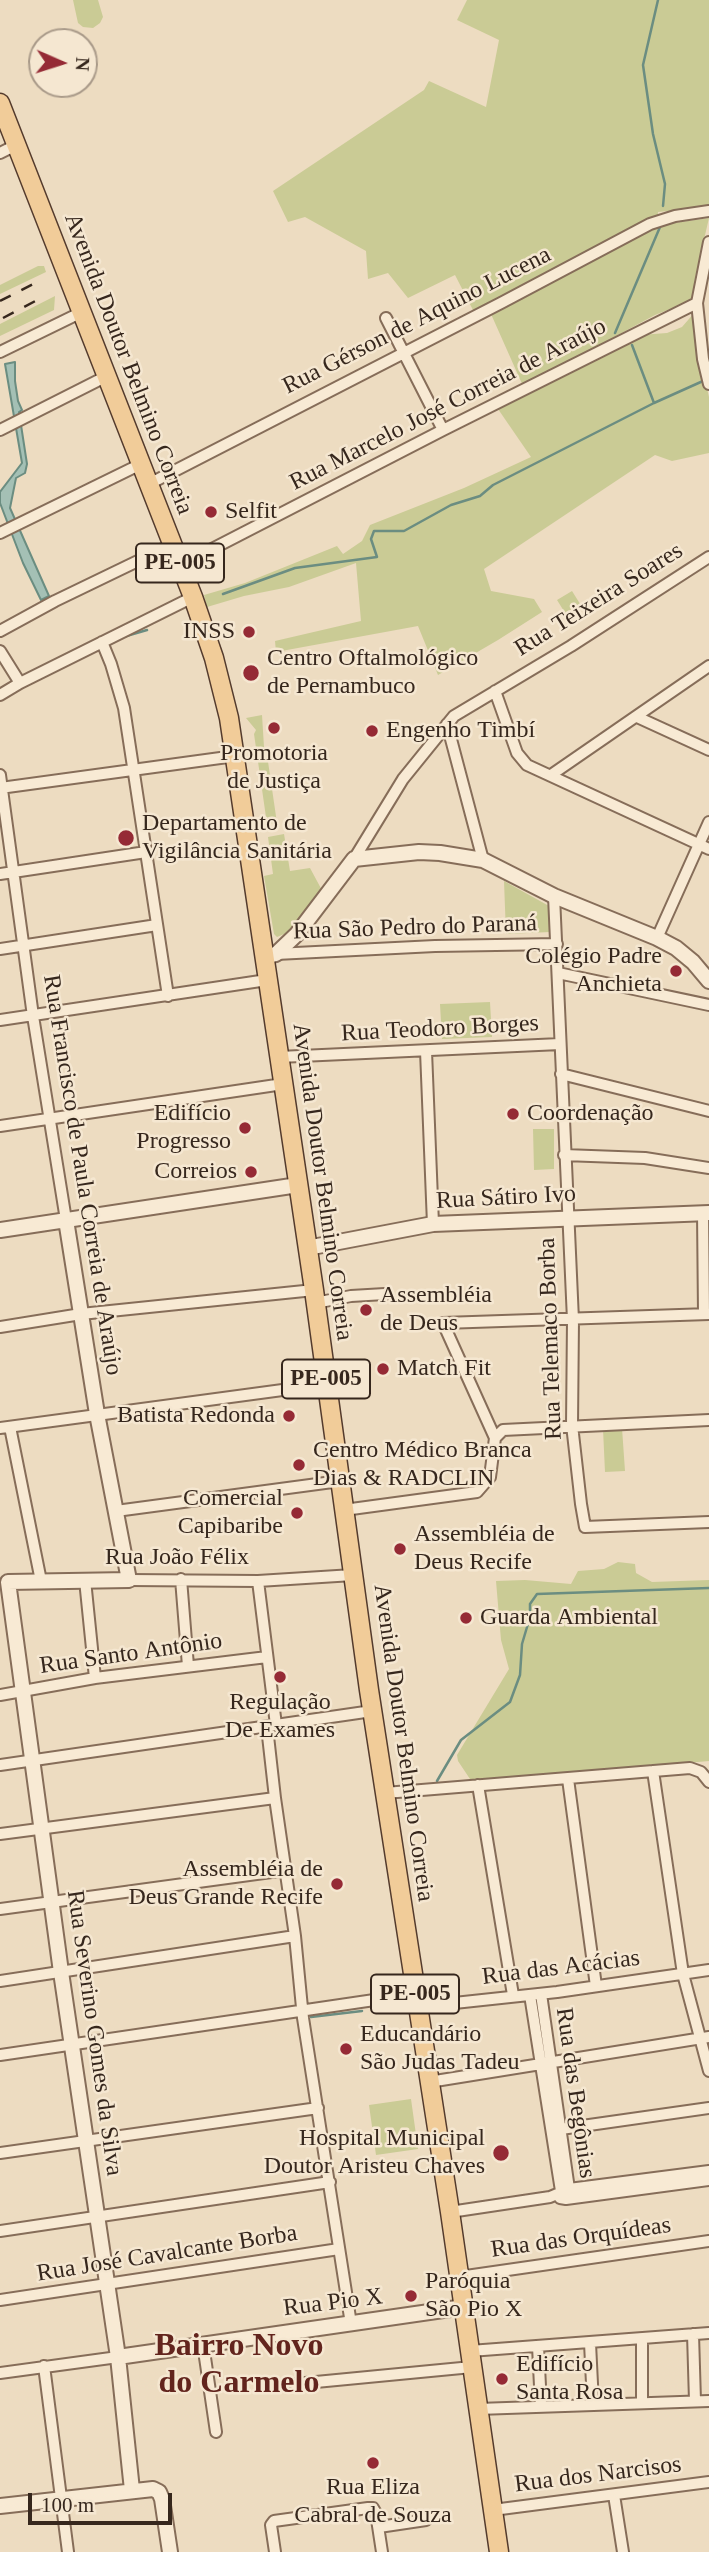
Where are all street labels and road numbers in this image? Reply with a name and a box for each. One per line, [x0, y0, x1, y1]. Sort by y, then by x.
street label: Avenida Doutor Belmino Correia [57, 209, 199, 519]
street label: Rua Gérson de Aquino Lucena [278, 241, 556, 401]
street label: Rua Marcelo José Correia de Araújo [285, 312, 611, 498]
street label: Rua Teixeira Soares [510, 537, 688, 663]
road number: PE-005 [136, 544, 224, 582]
street label: Rua São Pedro do Paraná [293, 909, 537, 947]
street label: Rua Francisco de Paula Correia de Araújo [36, 973, 128, 1377]
street label: Rua Teodoro Borges [340, 1009, 540, 1049]
street label: Avenida Doutor Belmino Correia [285, 1021, 359, 1343]
street label: Rua Sátiro Ivo [435, 1180, 577, 1216]
street label: Rua Telemaco Borba [533, 1237, 569, 1441]
road number: PE-005 [282, 1360, 370, 1398]
street label: Rua João Félix [105, 1544, 249, 1572]
street label: Avenida Doutor Belmino Correia [366, 1582, 440, 1904]
street label: Rua Santo Antônio [38, 1627, 224, 1681]
street label: Rua Severino Gomes da Silva [60, 1888, 128, 2178]
street label: Rua das Acácias [481, 1944, 641, 1992]
road number: PE-005 [371, 1974, 459, 2013]
street label: Rua das Begônias [549, 2006, 601, 2180]
street label: Rua das Orquídeas [489, 2211, 673, 2265]
street label: Rua José Cavalcante Borba [35, 2219, 299, 2289]
street label: Rua Pio X [282, 2283, 384, 2323]
street label: Rua dos Narcisos [513, 2450, 683, 2500]

